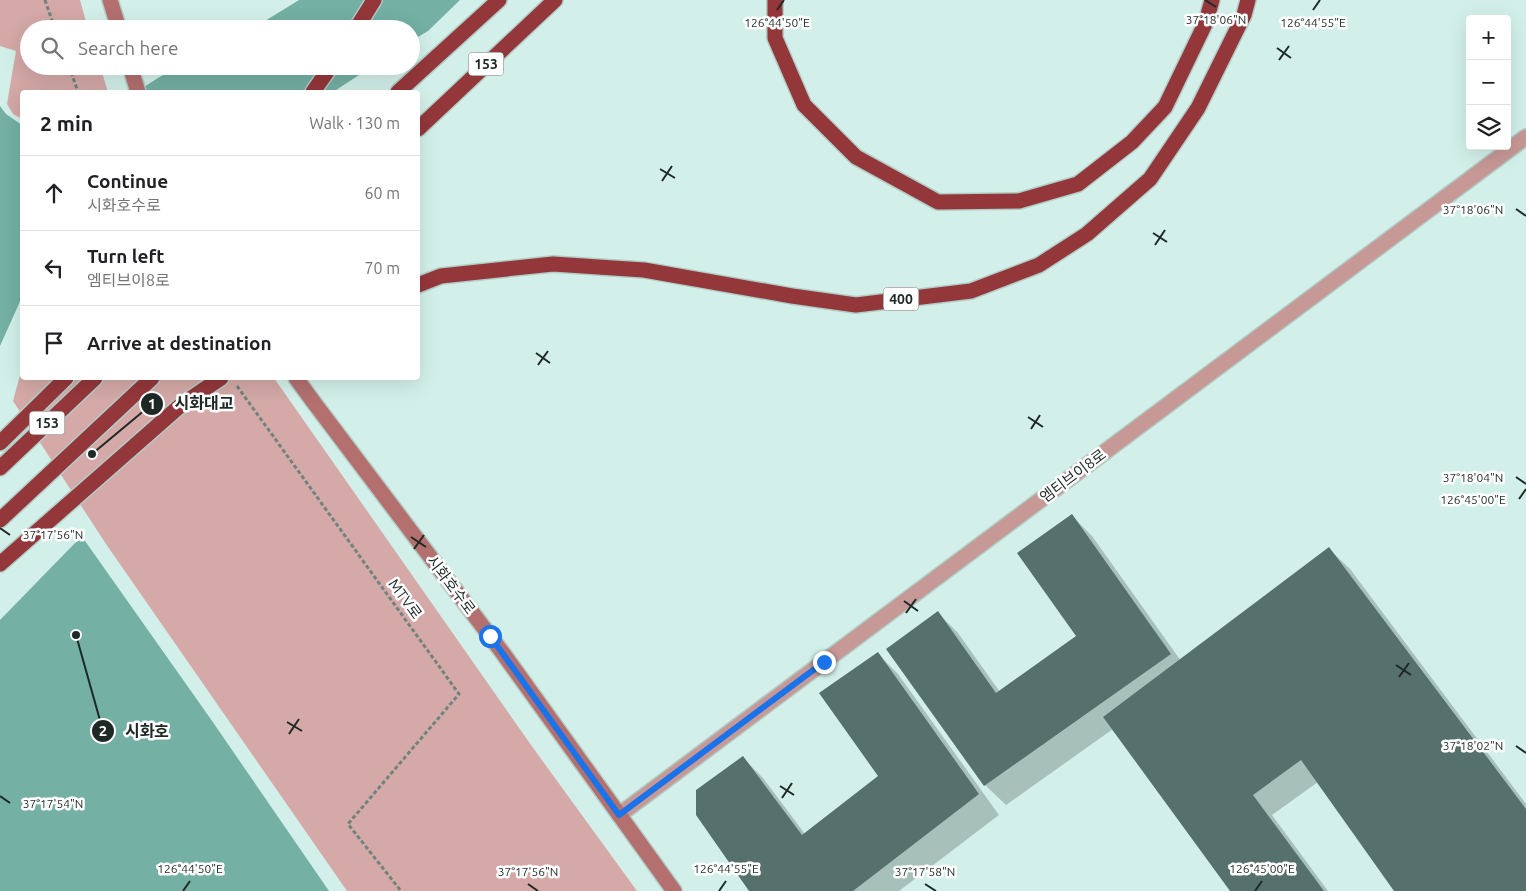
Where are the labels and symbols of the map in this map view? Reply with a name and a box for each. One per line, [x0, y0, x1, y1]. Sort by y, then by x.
text: 37°18'06"N [1186, 13, 1246, 26]
text: 126°44'50"E [744, 16, 810, 29]
text: 126°44'55"E [1280, 16, 1346, 29]
road number: 153 [468, 52, 504, 76]
text: 37°18'06"N [1443, 203, 1503, 216]
road number: 400 [884, 288, 918, 310]
callout: 시화대교 [139, 388, 243, 419]
text: 시화대교 [175, 394, 234, 412]
text: 1 [148, 395, 156, 412]
road number: 153 [30, 412, 64, 434]
street label: 엠티브이8로 [1037, 446, 1109, 506]
text: 37°18'04"N [1443, 471, 1503, 484]
text: 126°45'00"E [1440, 493, 1506, 506]
text: 37°17'56"N [23, 528, 83, 541]
street label: 시화호수로 [424, 552, 479, 617]
street label: MTV로 [385, 575, 426, 622]
route start [479, 625, 502, 648]
route end [813, 651, 836, 674]
callout: 시화호 [90, 716, 179, 747]
text: 2 [99, 722, 107, 739]
text: 시화호 [125, 722, 169, 740]
text: 37°18'02"N [1443, 739, 1503, 752]
text: 37°17'54"N [23, 797, 83, 810]
text: 126°44'50"E [157, 862, 223, 875]
text: 126°44'55"E [693, 862, 759, 875]
text: 126°45'00"E [1229, 862, 1295, 875]
text: 37°17'56"N [498, 865, 558, 878]
text: 37°17'58"N [895, 865, 955, 878]

